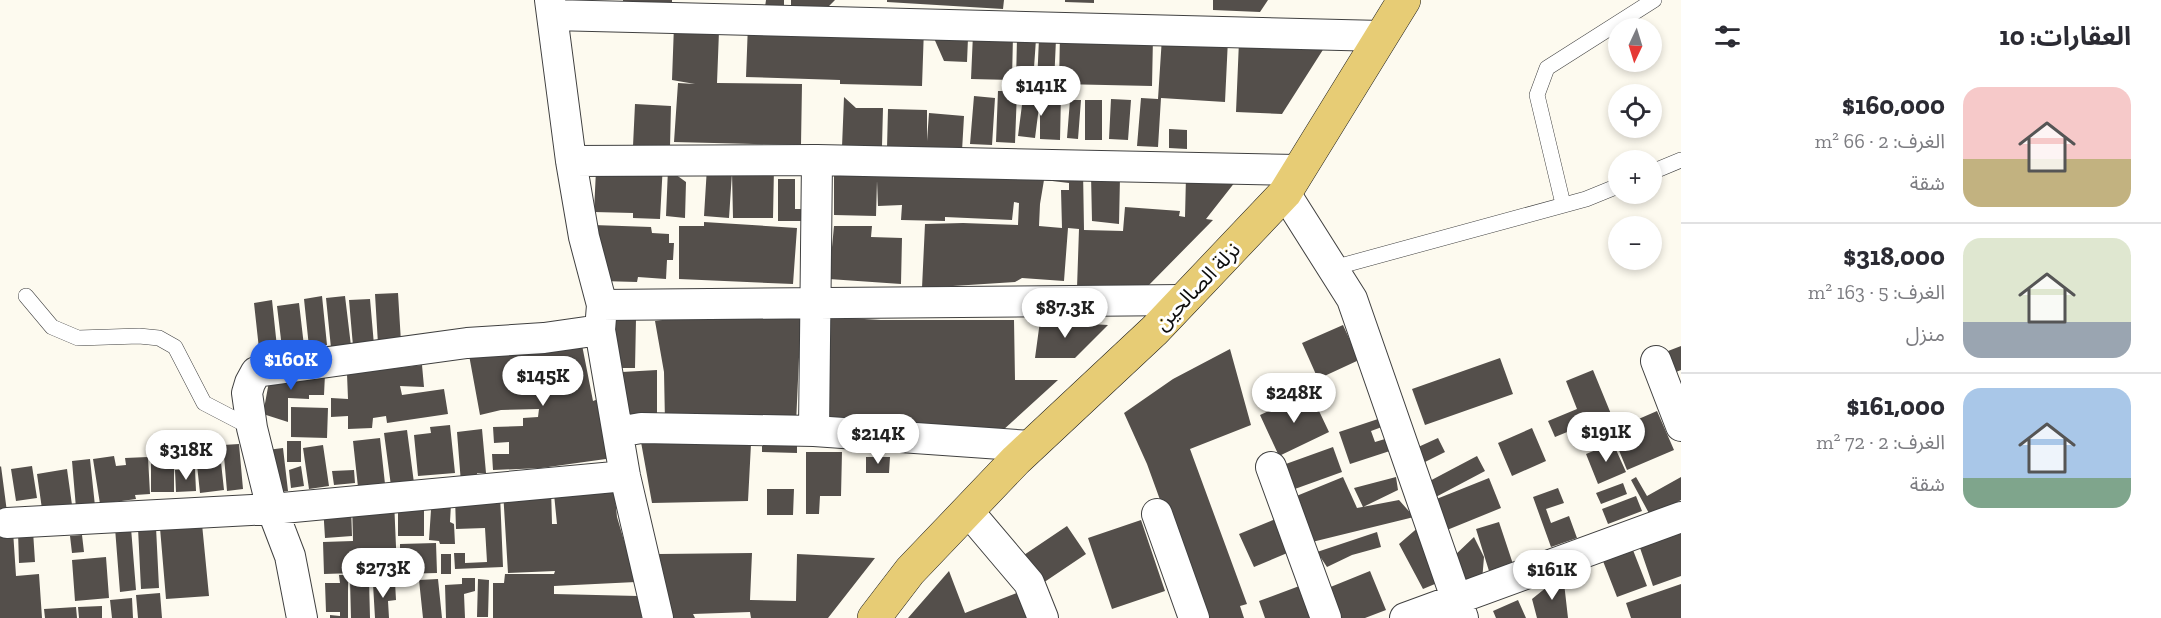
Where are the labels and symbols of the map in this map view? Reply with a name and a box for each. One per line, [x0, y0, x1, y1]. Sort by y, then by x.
north arrow [1608, 18, 1662, 72]
pin: $141K [999, 66, 1083, 117]
street label: نزلة الصالحين [1149, 237, 1245, 335]
pin: $87.3K [1016, 288, 1114, 339]
pin: $160K [249, 340, 333, 391]
pin: $145K [501, 356, 585, 407]
pin: $248K [1252, 373, 1336, 424]
pin: $191K [1564, 412, 1648, 463]
pin: $214K [836, 414, 920, 465]
pin: $318K [144, 430, 228, 481]
pin: $273K [341, 548, 425, 599]
pin: $161K [1510, 550, 1594, 601]

